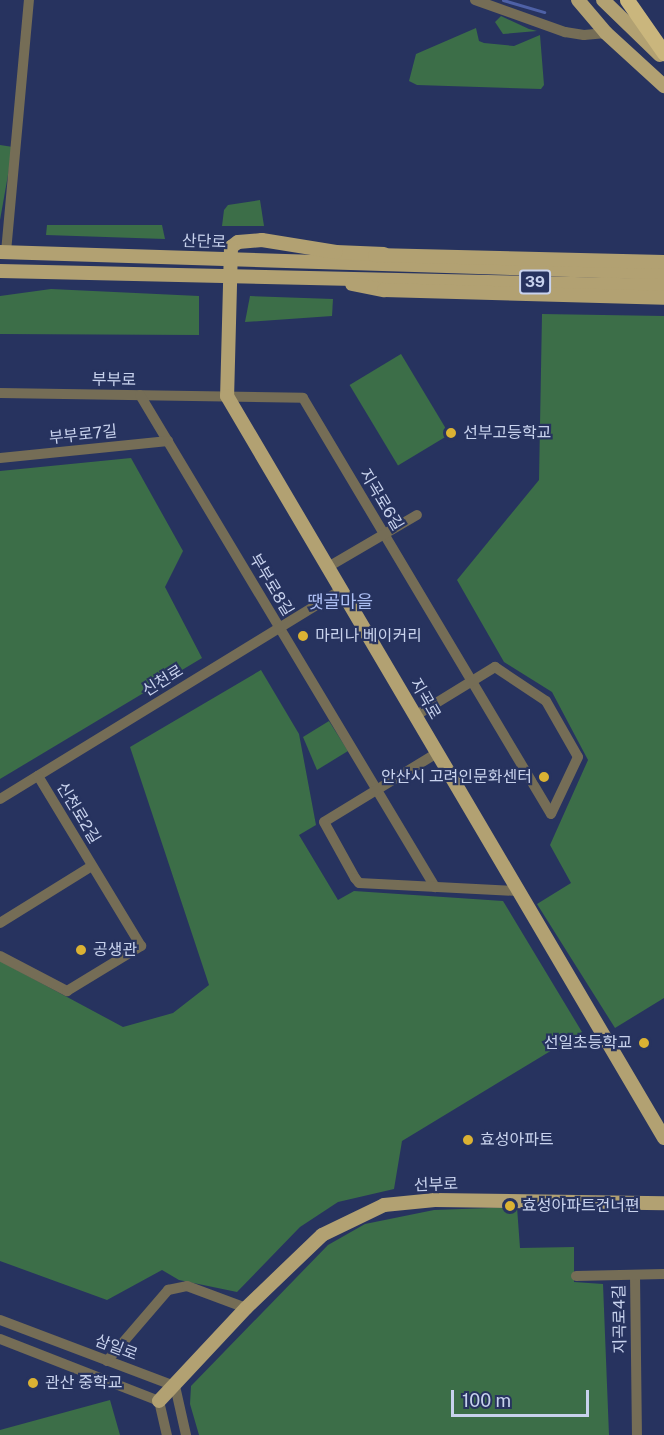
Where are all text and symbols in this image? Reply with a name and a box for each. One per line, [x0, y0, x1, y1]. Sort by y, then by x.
street label: 산단로 [182, 232, 226, 252]
road number: 39 [518, 270, 552, 294]
street label: 부부로 [92, 370, 136, 390]
street label: 부부로7길 [48, 422, 118, 448]
place label: 선부고등학교 [463, 423, 551, 443]
marker: 선부고등학교 [444, 426, 458, 440]
street label: 지곡로6길 [355, 466, 407, 534]
street label: 부부로8길 [245, 550, 297, 620]
district label: 땟골마을 [307, 591, 373, 613]
place label: 마리나 베이커리 [315, 626, 422, 646]
marker: 마리나 베이커리 [296, 629, 310, 643]
street label: 신천로 [139, 661, 187, 701]
street label: 지곡로 [406, 675, 444, 723]
place label: 안산시 고려인문화센터 [381, 767, 532, 787]
marker: 안산시 고려인문화센터 [537, 770, 551, 784]
street label: 신천로2길 [52, 779, 104, 847]
place label: 공생관 [93, 940, 137, 960]
marker: 공생관 [74, 943, 88, 957]
place label: 선일초등학교 [544, 1033, 632, 1053]
marker: 선일초등학교 [637, 1036, 651, 1050]
place label: 효성아파트 [480, 1130, 554, 1150]
marker: 효성아파트 [461, 1133, 475, 1147]
street label: 선부로 [414, 1175, 458, 1195]
place label: 효성아파트건너편 [522, 1196, 640, 1216]
marker: 효성아파트건너편 [503, 1199, 517, 1213]
street label: 지곡로4길 [610, 1284, 630, 1354]
street label: 삼일로 [92, 1331, 140, 1365]
place label: 관산 중학교 [45, 1373, 122, 1393]
marker: 관산 중학교 [26, 1376, 40, 1390]
scale bar [454, 1378, 592, 1416]
text: 100 m [462, 1390, 511, 1411]

